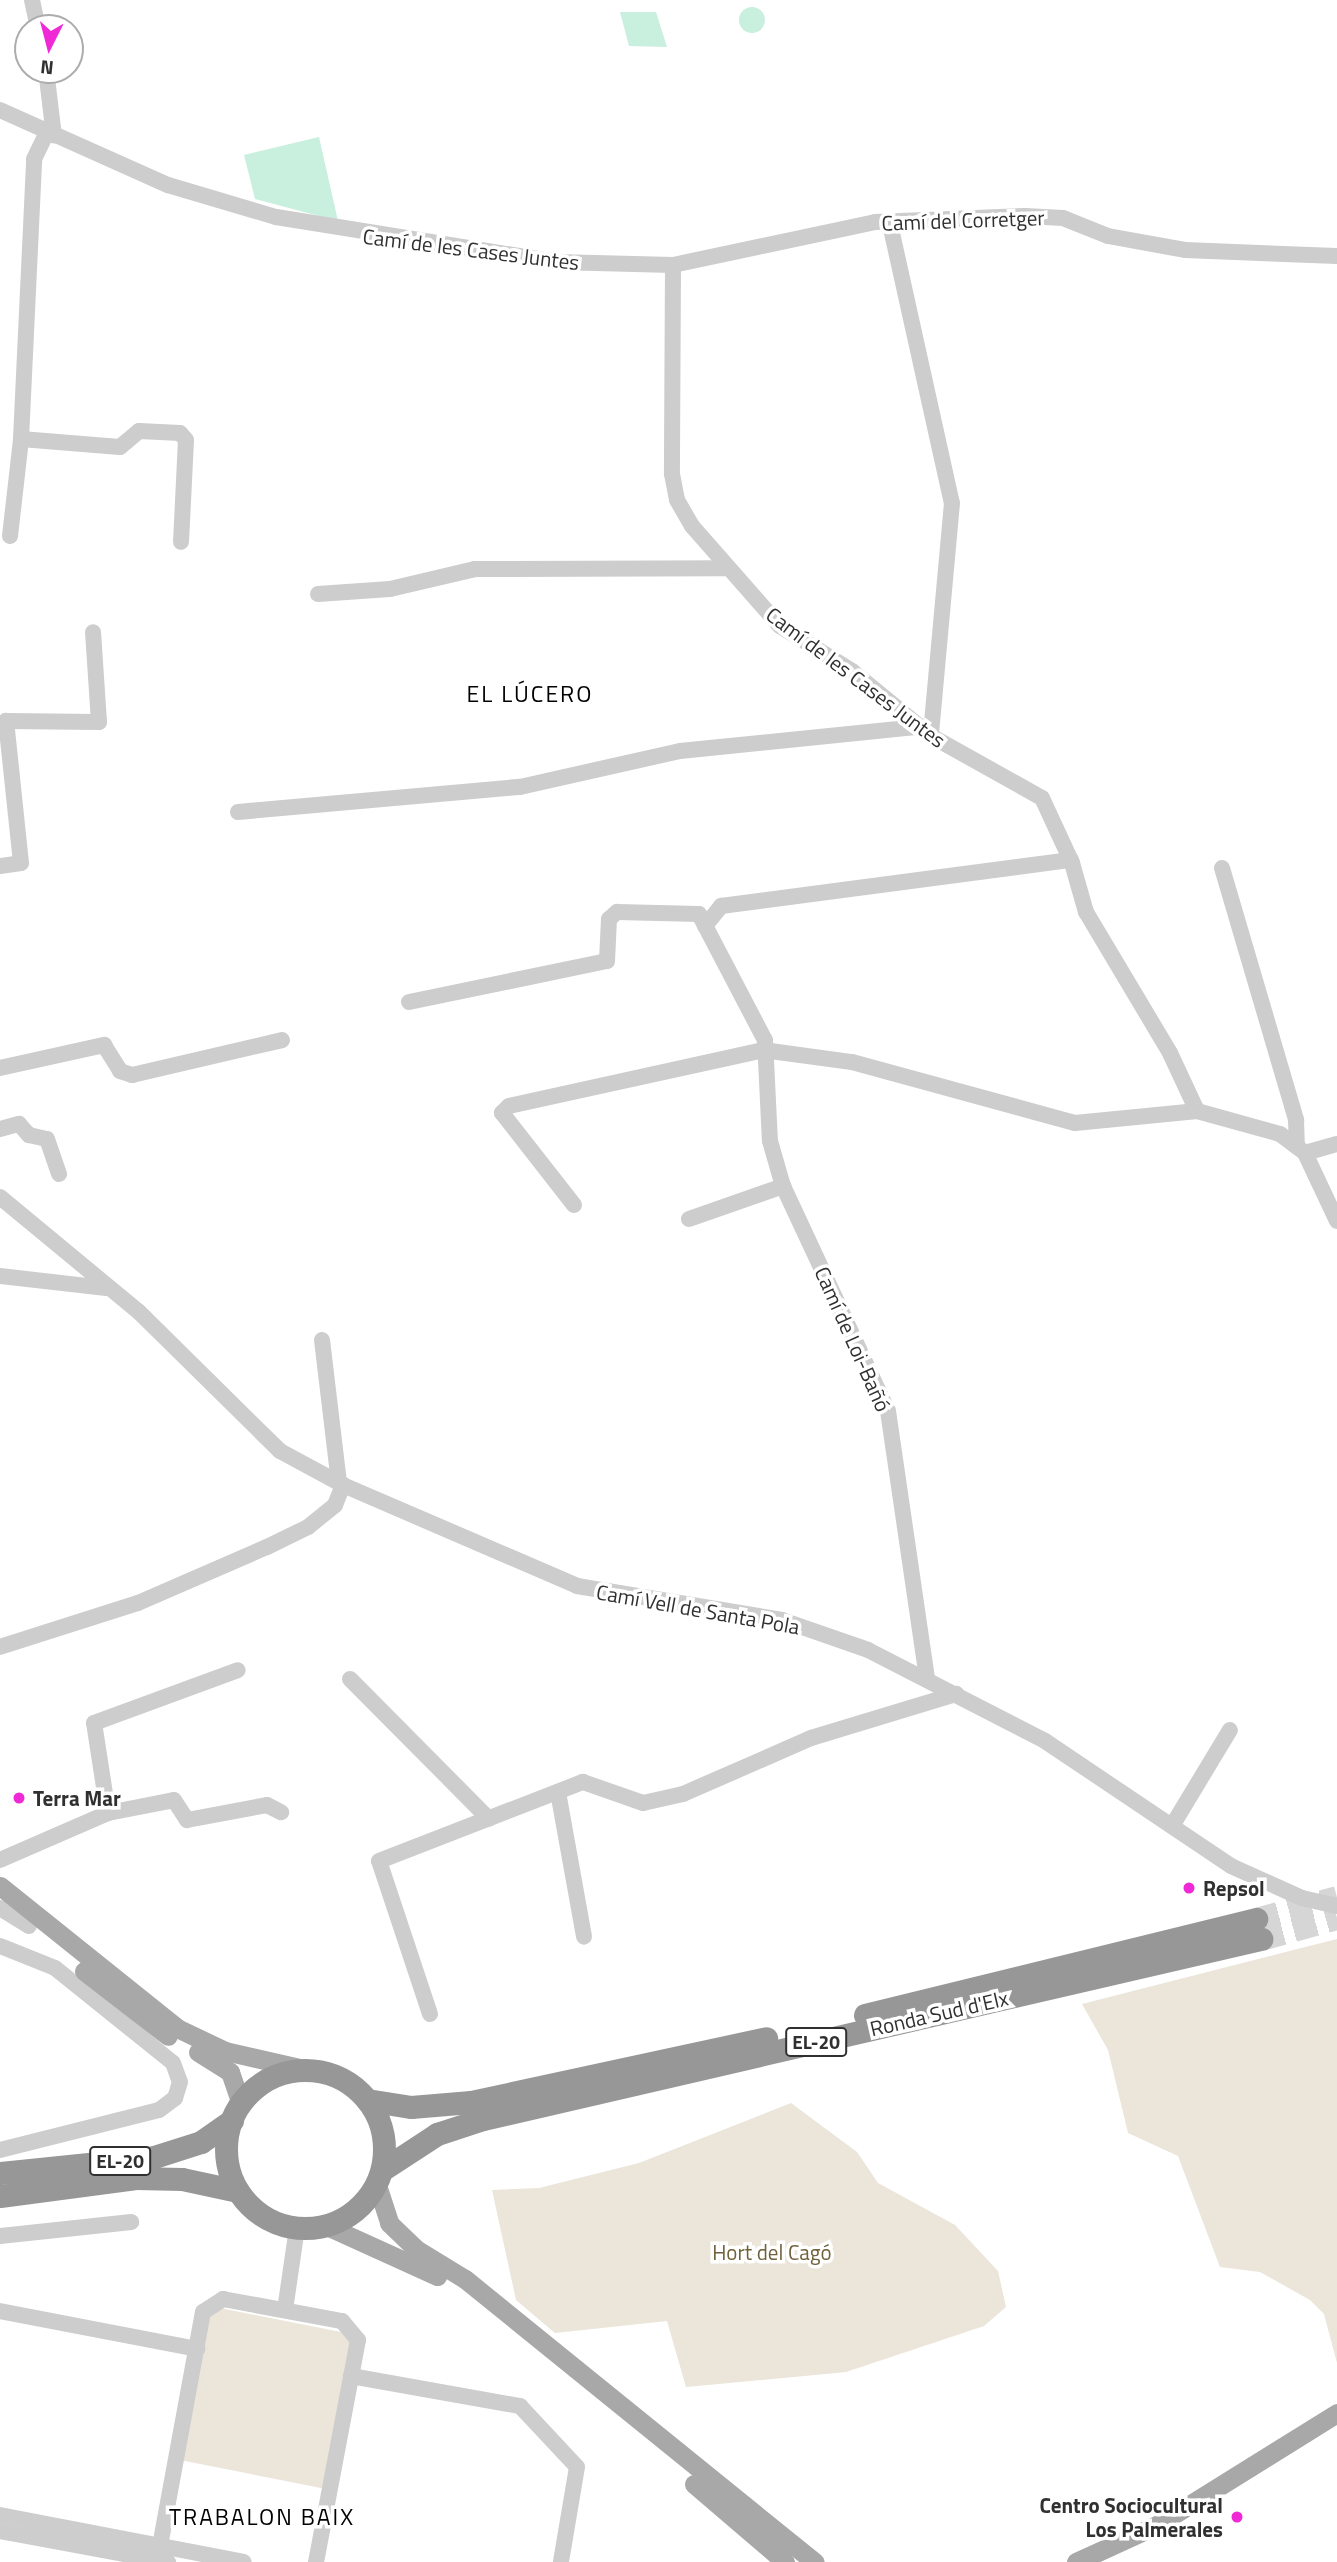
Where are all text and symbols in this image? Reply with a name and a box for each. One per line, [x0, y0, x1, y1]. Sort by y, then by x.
north arrow [14, 14, 84, 84]
text: N [39, 53, 55, 84]
street label: Camí del Corretger [881, 205, 1045, 235]
street label: Camí de les Cases Juntes [361, 223, 581, 275]
street label: Camí de les Cases Juntes [761, 601, 951, 753]
district label: EL LÚCERO [468, 680, 592, 708]
street label: Camí de Loi-Bañó [810, 1263, 896, 1415]
street label: Camí Vell de Santa Pola [594, 1579, 802, 1639]
place label: Terra Mar [33, 1785, 121, 1811]
marker: Terra Mar [11, 1790, 27, 1806]
place label: Repsol [1203, 1875, 1265, 1901]
marker: Repsol [1181, 1880, 1197, 1896]
street label: Ronda Sud d'Elx [867, 1985, 1011, 2041]
road number: EL-20 [784, 2026, 848, 2058]
road number: EL-20 [88, 2146, 152, 2176]
park label: Hort del Cagó [712, 2239, 832, 2265]
place label: Centro Sociocultural Los Palmerales [1040, 2492, 1223, 2542]
district label: TRABALON BAIX [171, 2503, 353, 2531]
marker: Centro Sociocultural Los Palmerales [1229, 2509, 1245, 2525]

